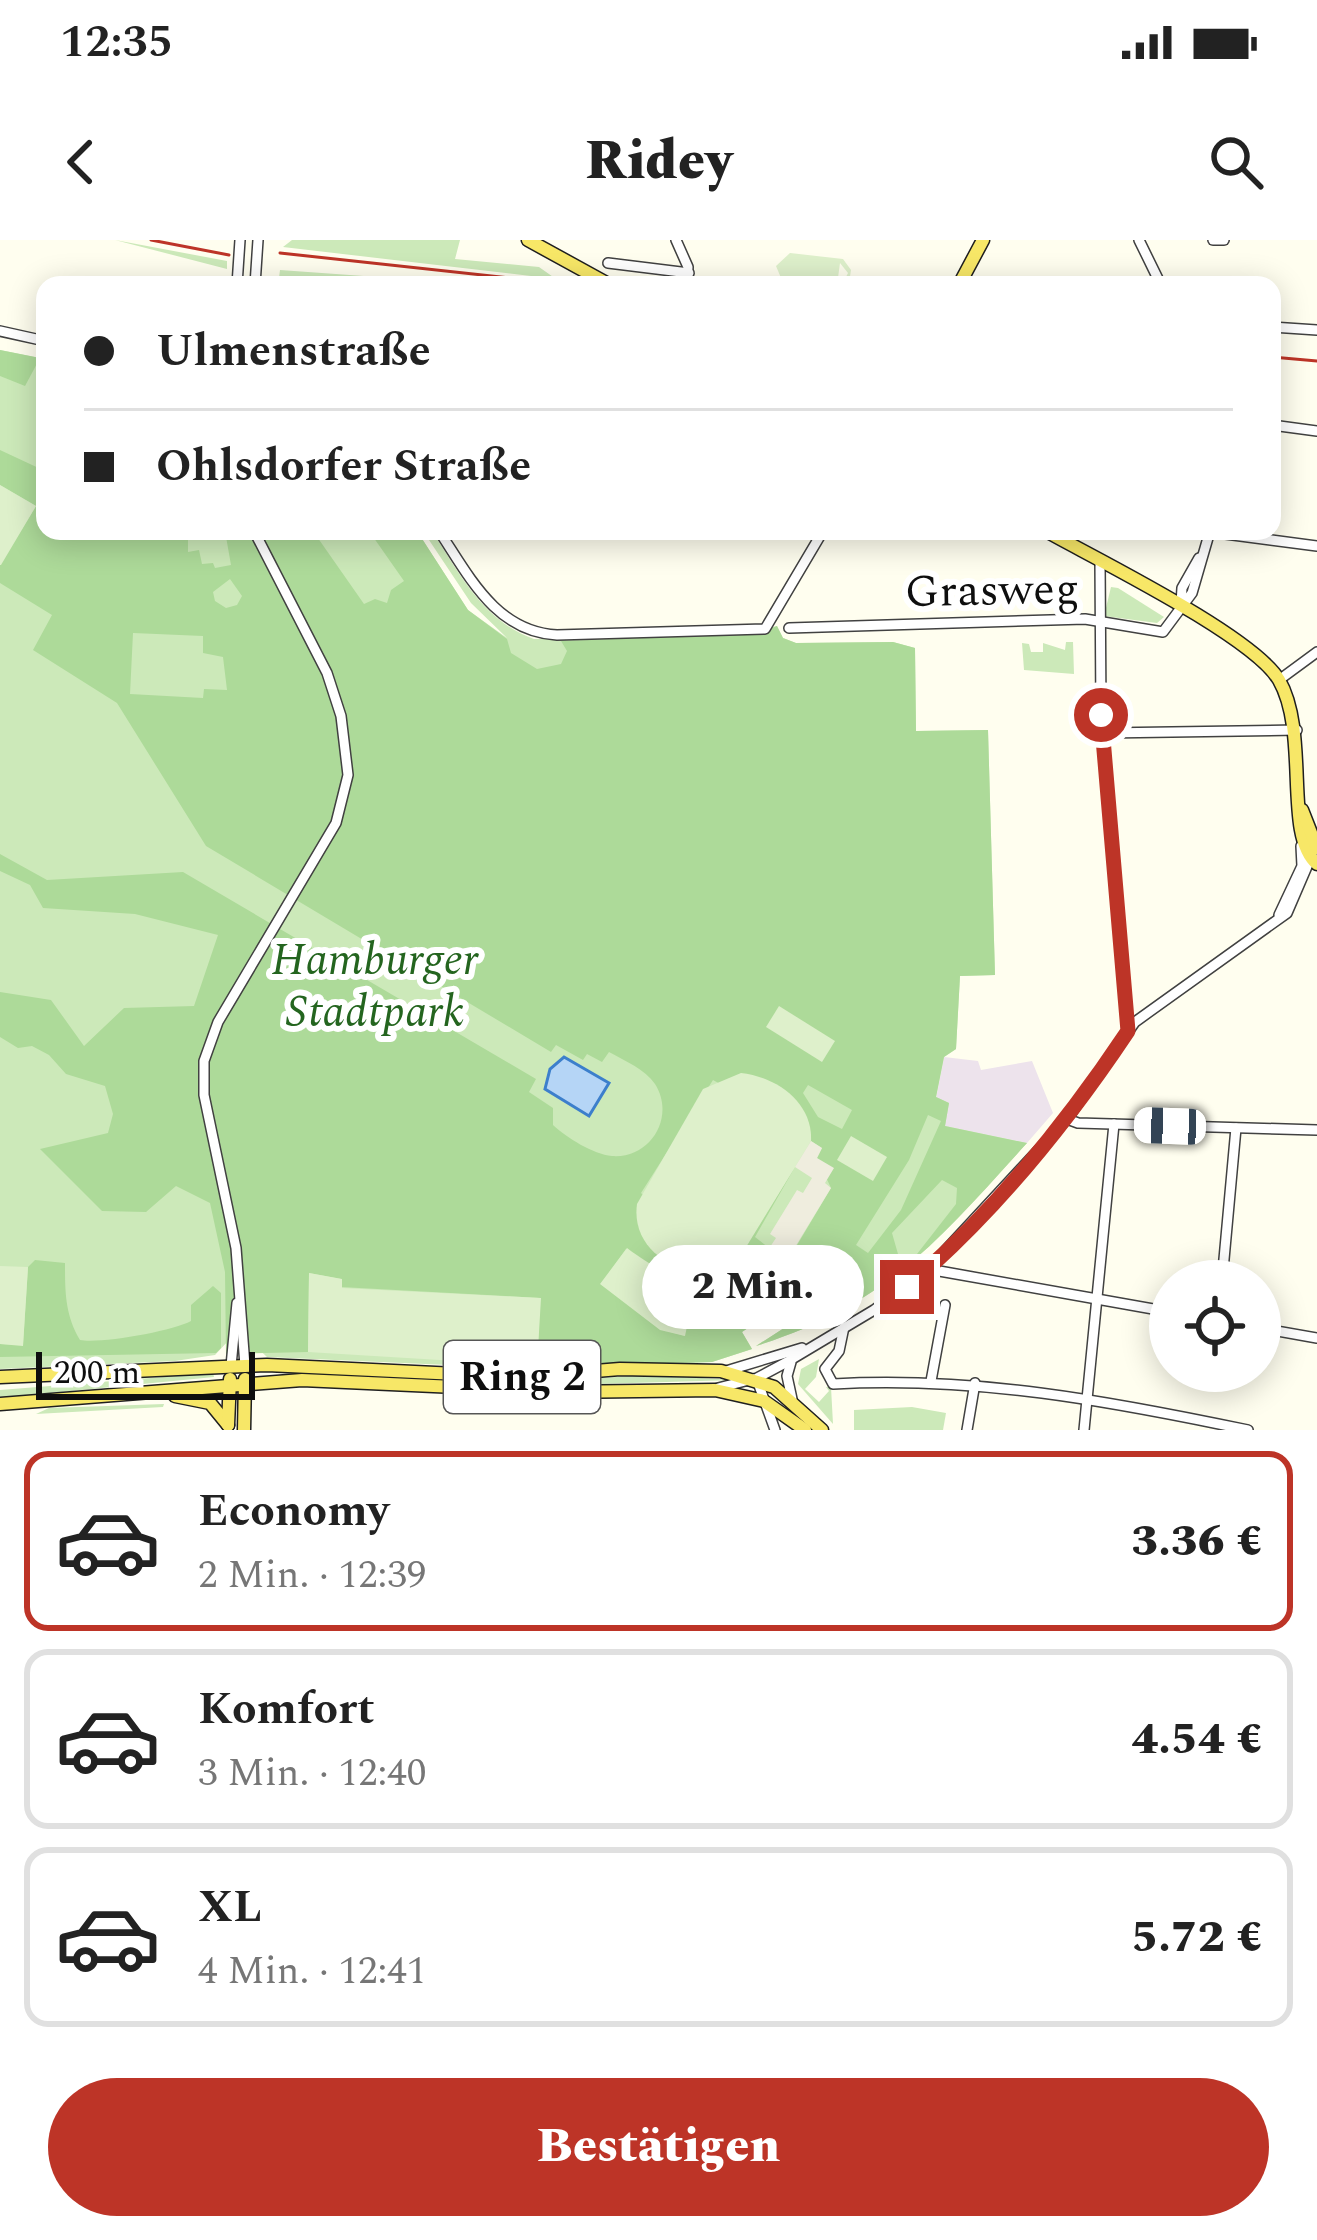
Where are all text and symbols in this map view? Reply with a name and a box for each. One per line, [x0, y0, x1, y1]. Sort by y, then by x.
text: 12:35 [60, 8, 173, 77]
text: Ridey [585, 121, 732, 203]
icon: back [48, 129, 114, 195]
icon: search [1203, 129, 1269, 195]
text: Ulmenstraße [156, 317, 431, 386]
text: Ohlsdorfer Straße [156, 432, 531, 501]
street label: Grasweg [904, 555, 1080, 627]
route start [1074, 688, 1128, 742]
park label: Hamburger Stadtpark [271, 926, 479, 1047]
car [1133, 1107, 1207, 1145]
callout: 2 Min. [643, 1245, 865, 1329]
text: 2 Min. [692, 1257, 814, 1316]
route end [880, 1260, 934, 1314]
map controls [1149, 1260, 1281, 1392]
button: locate [1149, 1260, 1281, 1392]
road number: Ring 2 [444, 1341, 600, 1413]
scale bar [36, 1346, 255, 1399]
text: 200 m [54, 1348, 140, 1398]
text: Economy [198, 1477, 389, 1546]
icon: car [54, 1487, 162, 1595]
text: 3.36 € [1131, 1507, 1263, 1576]
text: 2 Min. · 12:39 [198, 1546, 426, 1605]
text: Komfort [198, 1675, 375, 1744]
icon: car [54, 1685, 162, 1793]
text: 4.54 € [1131, 1705, 1263, 1774]
text: 3 Min. · 12:40 [198, 1744, 426, 1803]
text: XL [198, 1873, 262, 1942]
icon: car [54, 1883, 162, 1991]
text: 5.72 € [1131, 1903, 1263, 1972]
text: 4 Min. · 12:41 [198, 1942, 426, 2001]
button: Bestätigen [48, 2078, 1269, 2216]

